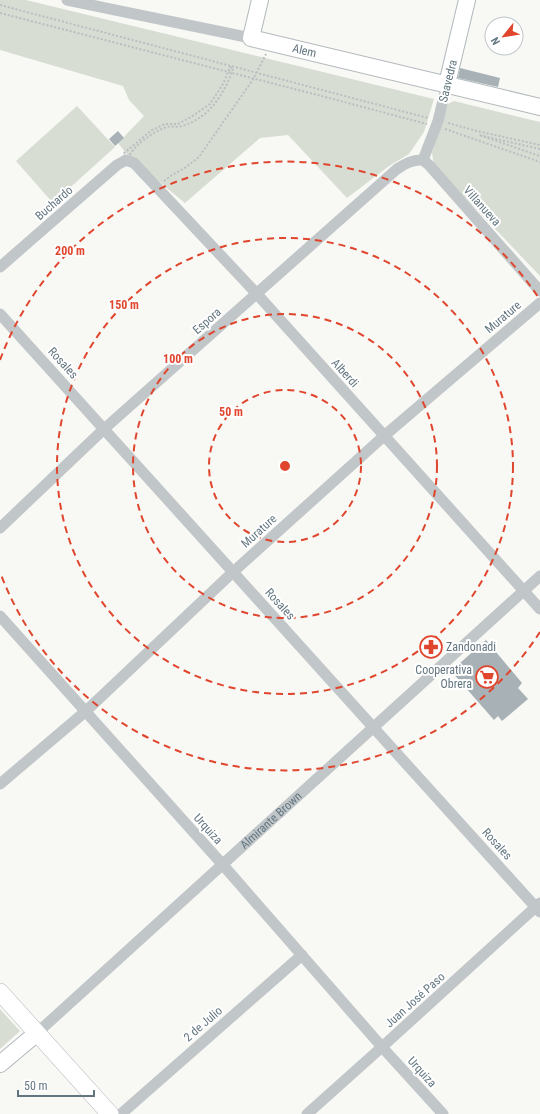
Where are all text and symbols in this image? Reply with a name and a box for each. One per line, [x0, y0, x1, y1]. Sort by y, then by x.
north arrow [484, 16, 524, 56]
text: N [488, 34, 503, 47]
street label: Alem [291, 41, 318, 60]
street label: Saavedra [436, 58, 460, 104]
street label: Buchardo [32, 183, 76, 223]
street label: Villanueva [461, 183, 504, 229]
text: 200 m [55, 244, 85, 258]
text: 150 m [109, 298, 139, 312]
street label: Murature [482, 298, 524, 336]
street label: Espora [190, 305, 224, 337]
street label: Rosales [45, 344, 81, 382]
text: 100 m [163, 352, 193, 366]
street label: Alberdi [329, 356, 361, 390]
text: 50 m [219, 405, 243, 419]
centre of rings [278, 459, 292, 473]
street label: Murature [239, 511, 280, 550]
street label: Rosales [262, 585, 298, 623]
pharmacy icon: Zandonadi [418, 634, 444, 660]
place label: Zandonadi [446, 640, 496, 654]
place label: Cooperativa Obrera [415, 663, 472, 691]
supermarket icon: Cooperativa Obrera [474, 664, 500, 690]
street label: Almirante Brown [237, 789, 305, 852]
street label: Urquiza [191, 811, 225, 847]
street label: Rosales [479, 825, 515, 863]
street label: Juan José Paso [382, 970, 448, 1030]
street label: 2 de Julio [181, 1004, 225, 1044]
street label: Urquiza [405, 1054, 439, 1090]
scale bar [18, 1072, 94, 1098]
text: 50 m [24, 1079, 48, 1093]

